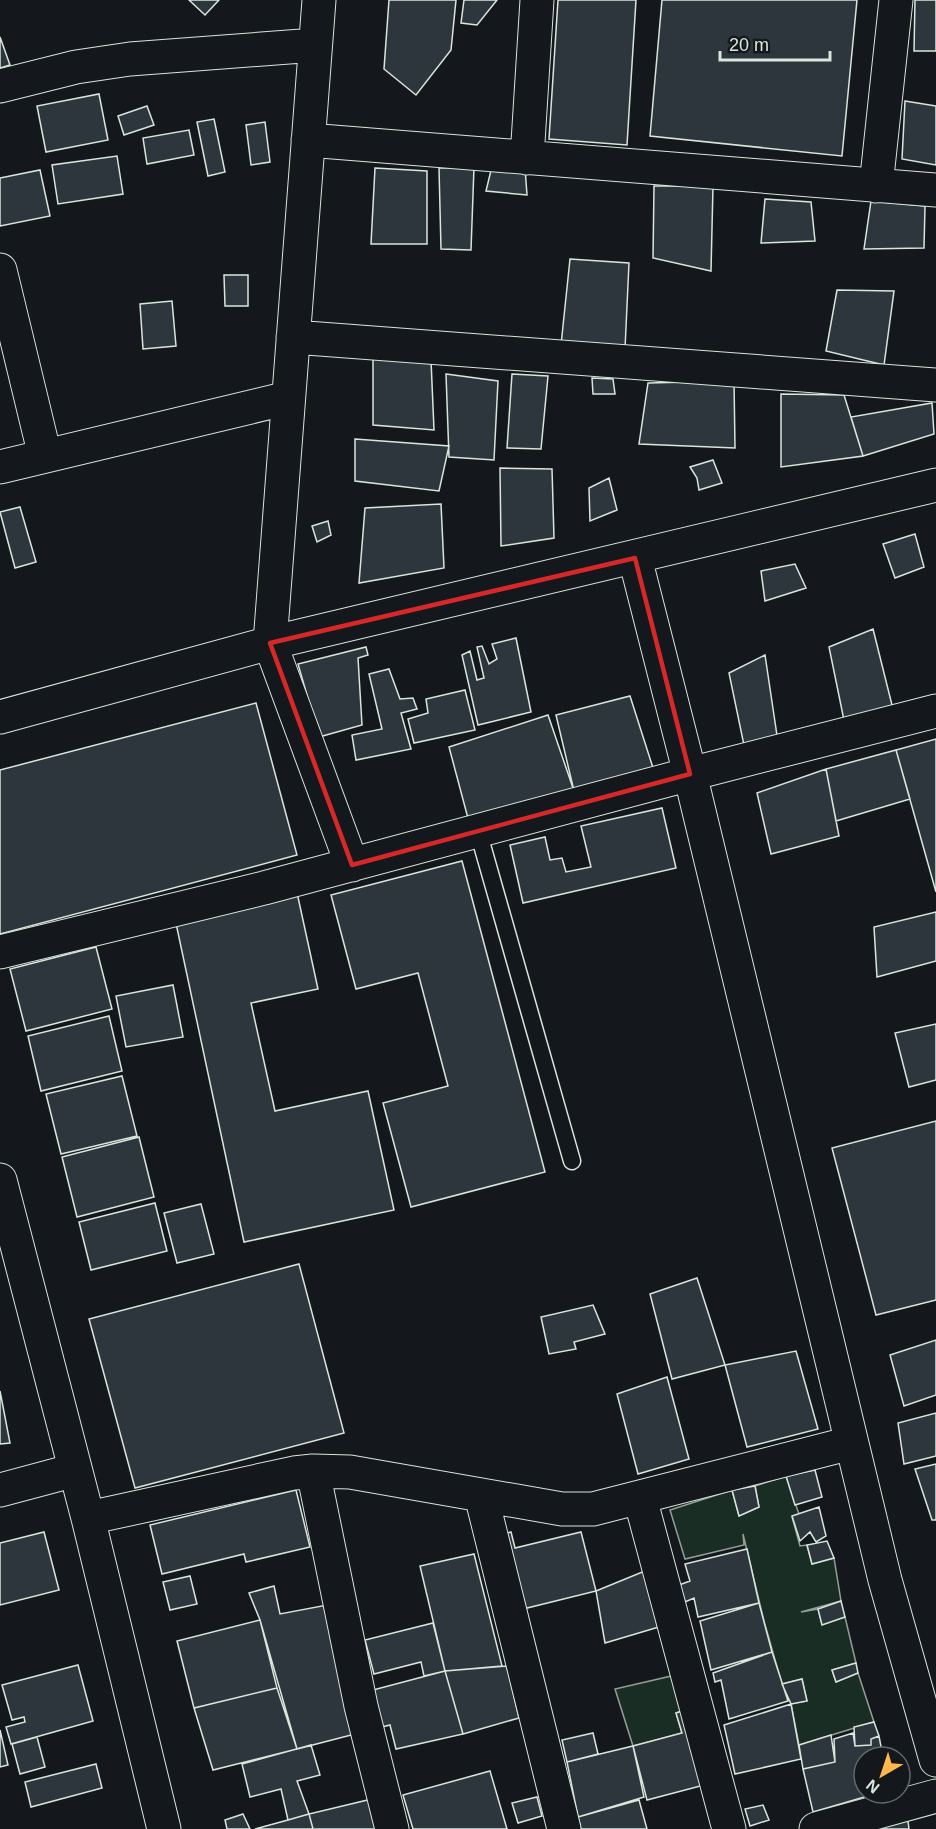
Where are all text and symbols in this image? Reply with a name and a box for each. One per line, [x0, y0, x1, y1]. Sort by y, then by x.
scale bar [720, 24, 830, 62]
text: 20 m [729, 35, 769, 55]
north arrow [852, 1745, 912, 1805]
text: N [863, 1776, 883, 1797]

